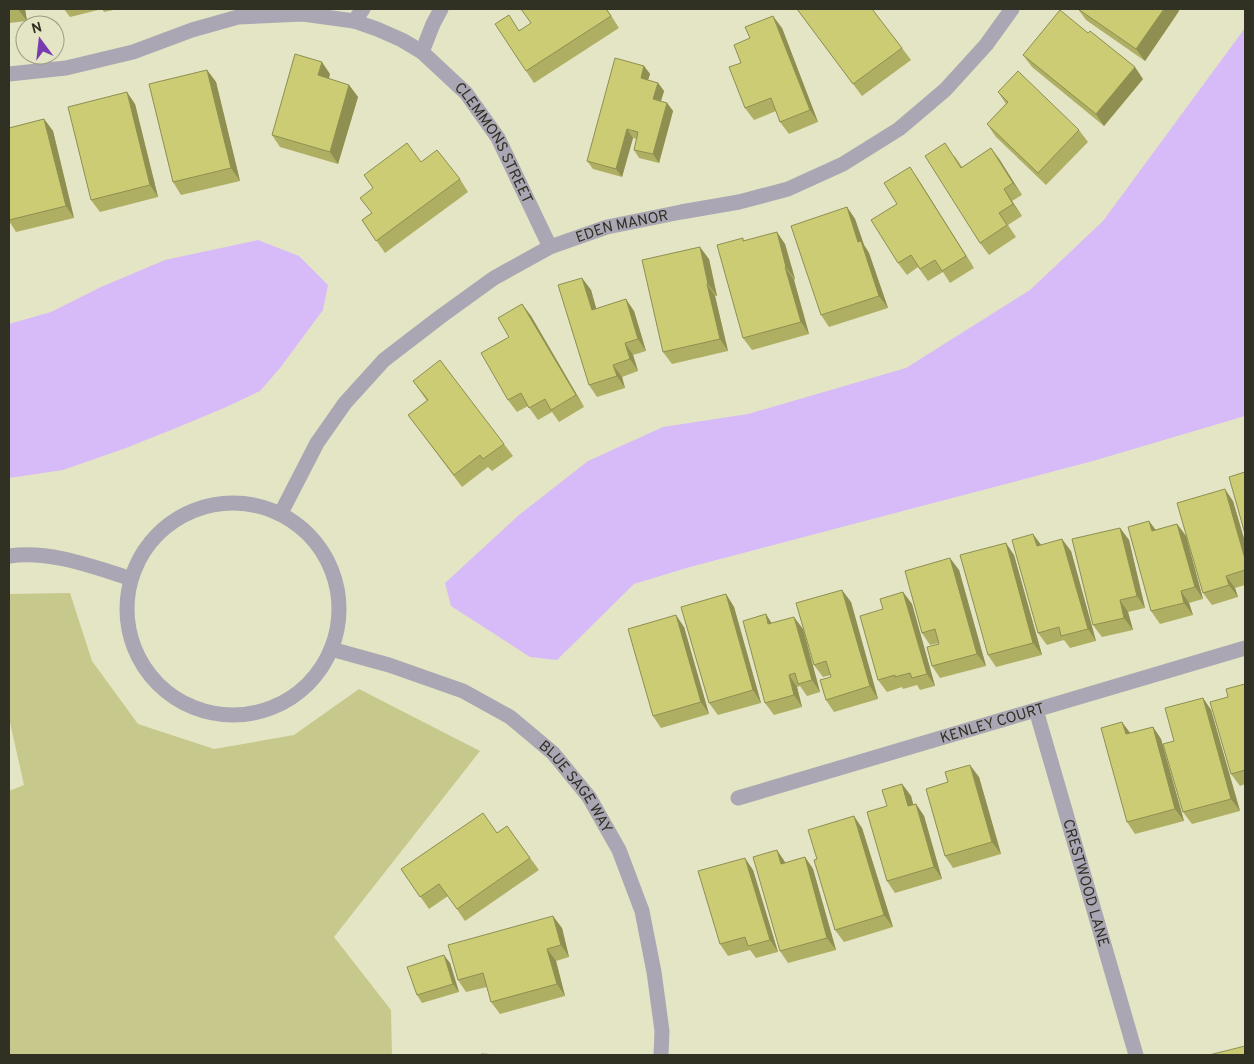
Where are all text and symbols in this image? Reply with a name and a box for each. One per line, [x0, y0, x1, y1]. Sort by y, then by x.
north arrow [15, 15, 65, 65]
text: N [30, 19, 44, 38]
street label: CLEMMONS STREET [450, 79, 536, 207]
street label: EDEN MANOR [573, 207, 670, 248]
street label: KENLEY COURT [938, 700, 1047, 749]
street label: BLUE SAGE WAY [534, 737, 616, 837]
street label: CRESTWOOD LANE [1057, 817, 1112, 949]

